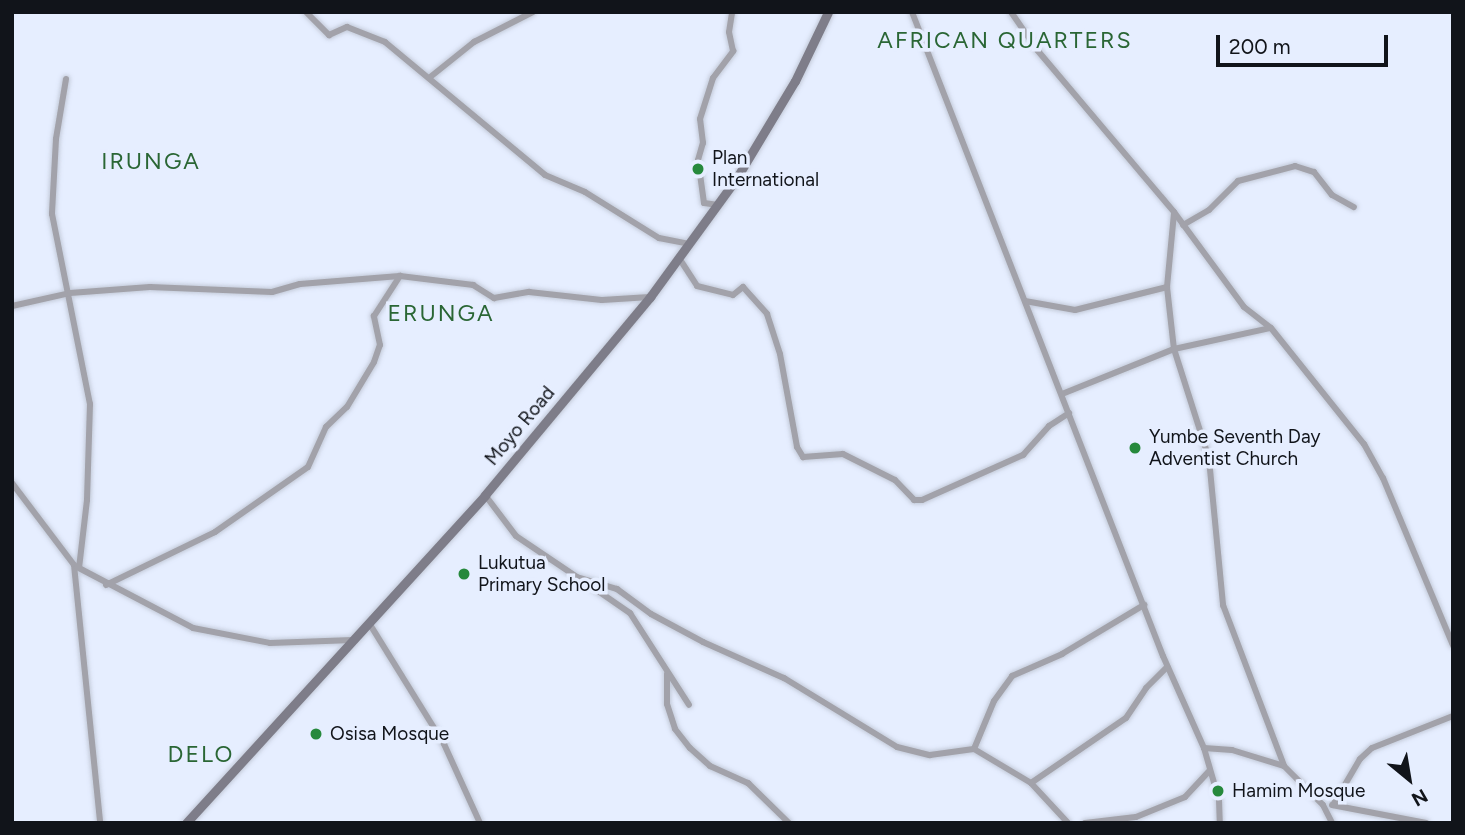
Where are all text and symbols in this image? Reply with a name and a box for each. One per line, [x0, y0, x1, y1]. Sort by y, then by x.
scale bar [1220, 21, 1392, 65]
district label: AFRICAN QUARTERS [879, 26, 1131, 54]
text: 200 m [1229, 34, 1291, 59]
district label: IRUNGA [102, 147, 200, 175]
place label: Plan International [712, 147, 819, 191]
marker: Plan International [690, 161, 706, 177]
district label: ERUNGA [388, 299, 494, 327]
street label: Moyo Road [480, 382, 560, 470]
place label: Yumbe Seventh Day Adventist Church [1149, 426, 1320, 470]
marker: Yumbe Seventh Day Adventist Church [1127, 440, 1143, 456]
place label: Lukutua Primary School [478, 552, 605, 596]
marker: Lukutua Primary School [456, 566, 472, 582]
place label: Osisa Mosque [330, 723, 449, 745]
marker: Osisa Mosque [308, 726, 324, 742]
district label: DELO [168, 740, 234, 768]
north arrow [1374, 744, 1444, 814]
place label: Hamim Mosque [1232, 780, 1365, 802]
marker: Hamim Mosque [1210, 783, 1226, 799]
text: N [1408, 784, 1432, 811]

